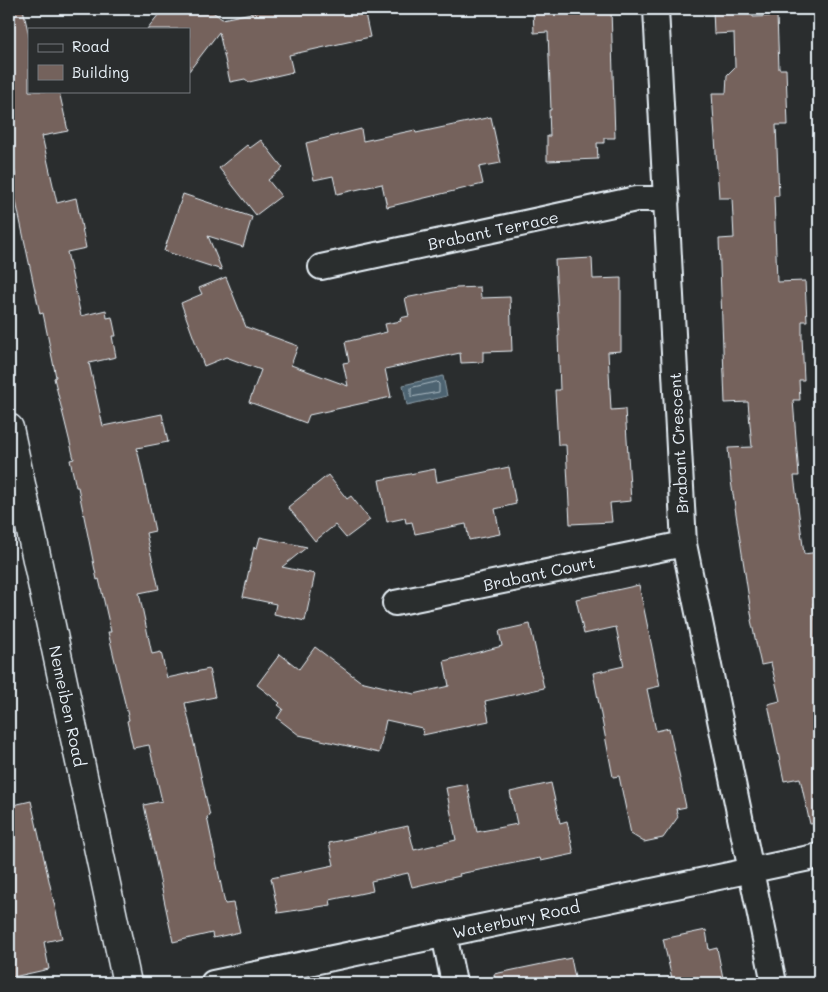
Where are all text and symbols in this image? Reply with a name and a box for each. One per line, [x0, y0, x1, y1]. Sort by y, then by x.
legend [28, 28, 190, 92]
text: Road [72, 36, 109, 56]
text: Building [72, 62, 129, 82]
street label: Brabant Terrace [426, 206, 560, 254]
street label: Brabant Crescent [664, 372, 692, 514]
street label: Brabant Court [481, 551, 597, 595]
street label: Nemeiben Road [45, 644, 91, 768]
street label: Waterbury Road [451, 895, 581, 943]

